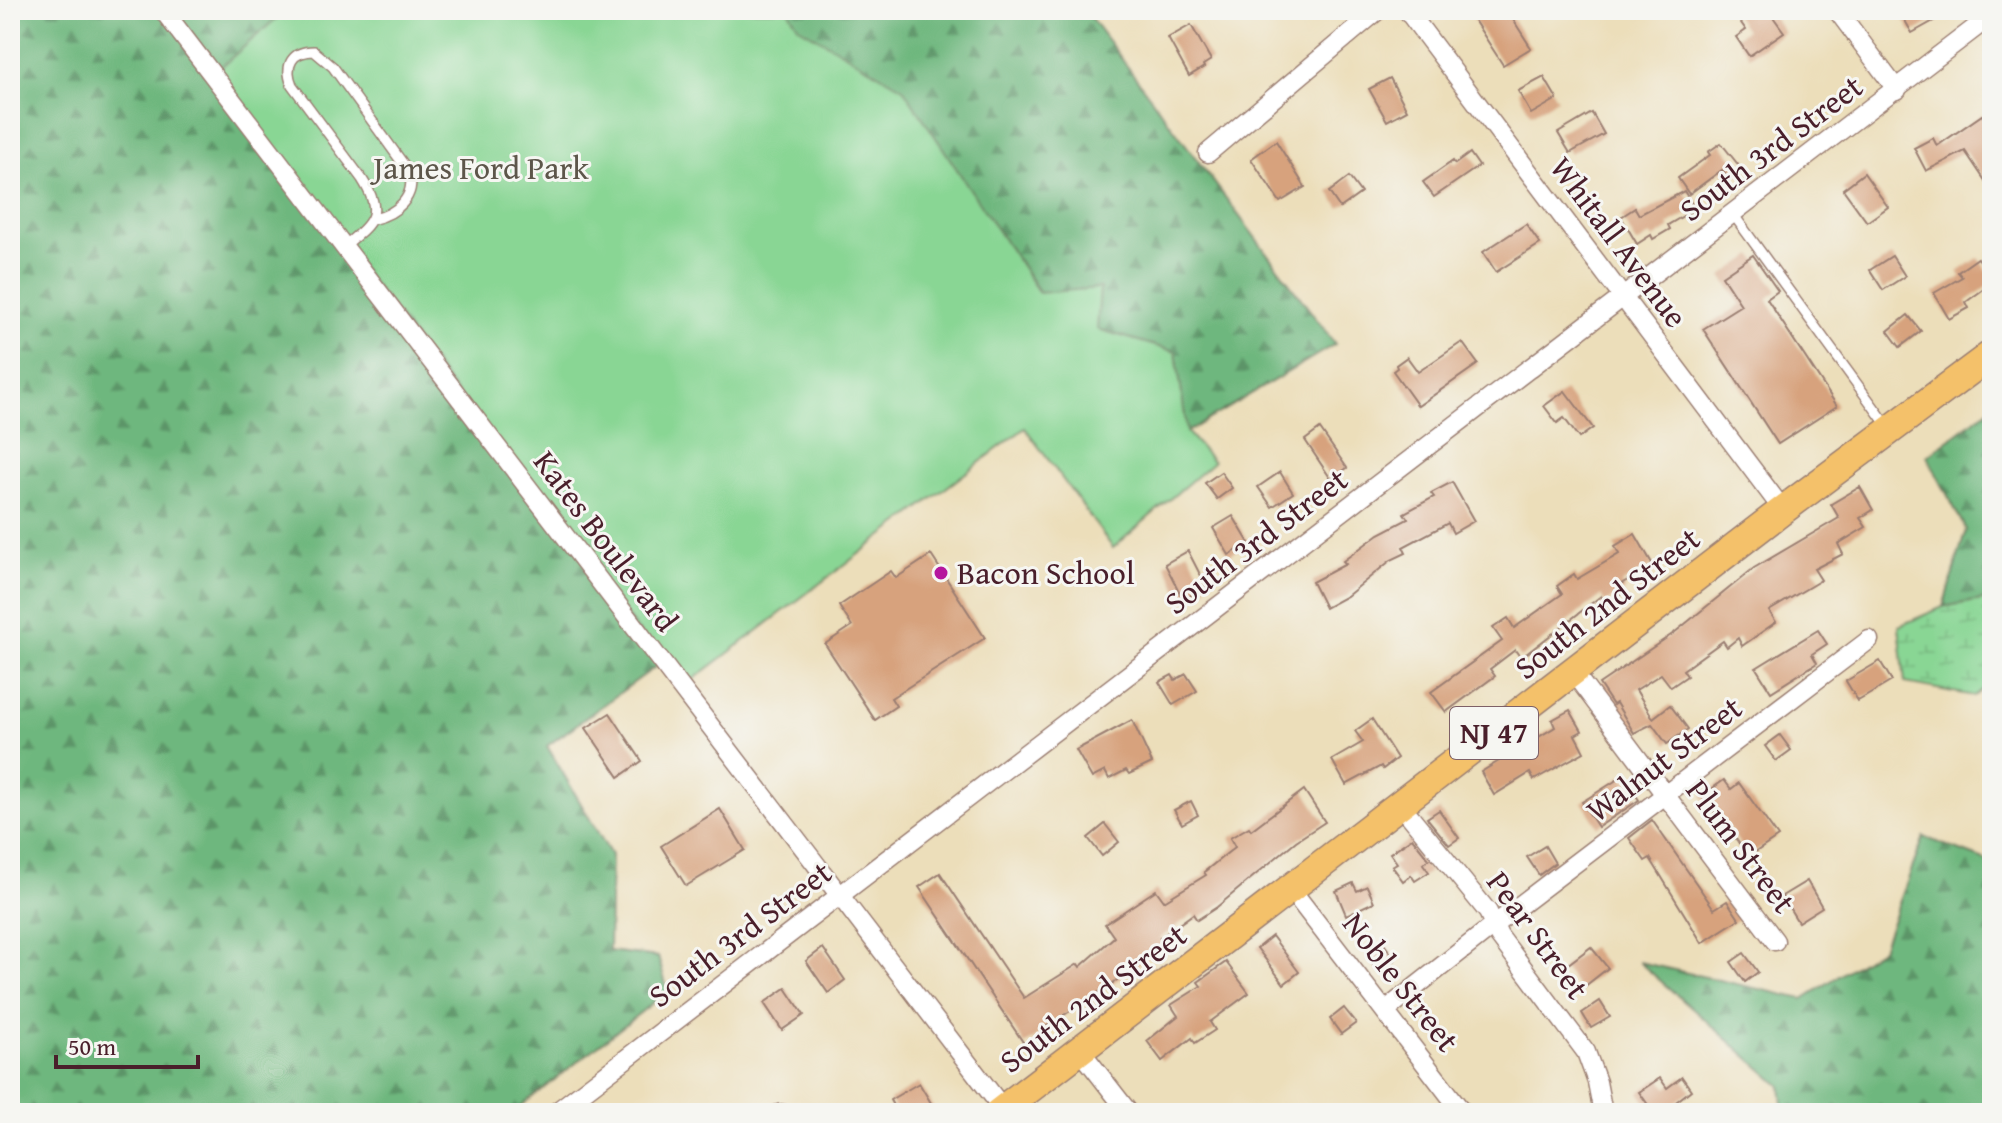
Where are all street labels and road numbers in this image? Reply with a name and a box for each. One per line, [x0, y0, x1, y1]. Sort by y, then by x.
street label: South 3rd Street [1669, 63, 1872, 232]
street label: Whitall Avenue [1539, 146, 1700, 337]
street label: Kates Boulevard [523, 440, 690, 641]
street label: South 3rd Street [1154, 456, 1357, 625]
street label: South 2nd Street [1504, 515, 1709, 690]
street label: Walnut Street [1576, 684, 1752, 833]
road number: NJ 47 [1450, 707, 1538, 759]
street label: Plum Street [1675, 769, 1808, 923]
street label: South 3rd Street [638, 849, 841, 1018]
street label: Pear Street [1476, 861, 1601, 1009]
street label: Noble Street [1332, 902, 1471, 1061]
street label: South 2nd Street [989, 911, 1196, 1084]

